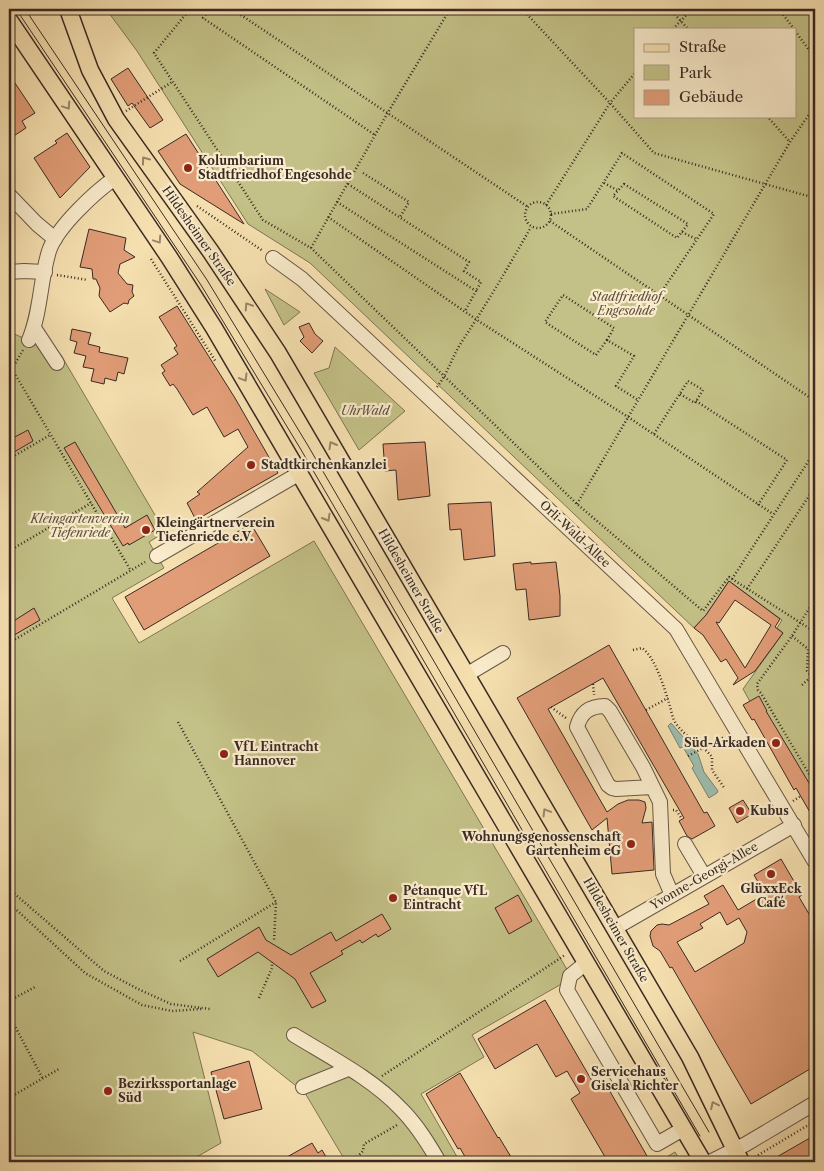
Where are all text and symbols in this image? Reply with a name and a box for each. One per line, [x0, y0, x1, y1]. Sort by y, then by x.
legend [634, 28, 796, 118]
text: Straße [679, 37, 726, 56]
text: Park [679, 63, 713, 82]
text: Gebäude [679, 87, 743, 106]
one-way arrow [60, 101, 70, 110]
place label: Kolumbarium Stadtfriedhof Engesohde [198, 153, 352, 182]
one-way arrow [142, 156, 151, 166]
marker: Kolumbarium Stadtfriedhof Engesohde [182, 162, 194, 174]
street label: Hildesheimer Straße [159, 183, 240, 289]
one-way arrow [152, 235, 161, 244]
park label: Stadtfriedhof Engesohde [589, 289, 666, 318]
one-way arrow [245, 303, 254, 312]
one-way arrow [237, 373, 247, 382]
park label: UhrWald [341, 403, 391, 418]
one-way arrow [329, 442, 339, 451]
place label: Stadtkirchenkanzlei [261, 457, 388, 472]
marker: Stadtkirchenkanzlei [245, 459, 257, 471]
street label: Orli-Wald-Allee [537, 497, 614, 570]
park label: Kleingartenverein Tiefenriede [29, 511, 130, 540]
one-way arrow [320, 513, 330, 522]
place label: Kleingärtnerverein Tiefenriede e.V. [156, 515, 276, 544]
marker: Kleingärtnerverein Tiefenriede e.V. [140, 524, 152, 536]
street label: Hildesheimer Straße [375, 526, 448, 636]
place label: Süd-Arkaden [684, 735, 767, 750]
marker: Süd-Arkaden [770, 737, 782, 749]
place label: VfL Eintracht Hannover [233, 739, 319, 768]
marker: VfL Eintracht Hannover [218, 748, 230, 760]
place label: Kubus [750, 803, 789, 818]
marker: Kubus [734, 805, 746, 817]
one-way arrow [543, 809, 553, 818]
place label: Wohnungsgenossenschaft Gartenheim eG [461, 829, 621, 858]
marker: Wohnungsgenossenschaft Gartenheim eG [625, 838, 637, 850]
street label: Yvonne-Georgi-Allee [646, 838, 761, 913]
marker: GlüxxEck Café [765, 868, 777, 880]
street label: Hildesheimer Straße [580, 875, 653, 985]
place label: GlüxxEck Café [740, 881, 803, 910]
place label: Pétanque VfL Eintracht [403, 883, 488, 912]
marker: Pétanque VfL Eintracht [387, 892, 399, 904]
place label: Servicehaus Gisela Richter [591, 1064, 679, 1093]
marker: Servicehaus Gisela Richter [575, 1073, 587, 1085]
place label: Bezirkssportanlage Süd [118, 1076, 237, 1105]
marker: Bezirkssportanlage Süd [102, 1085, 114, 1097]
one-way arrow [709, 1101, 720, 1110]

